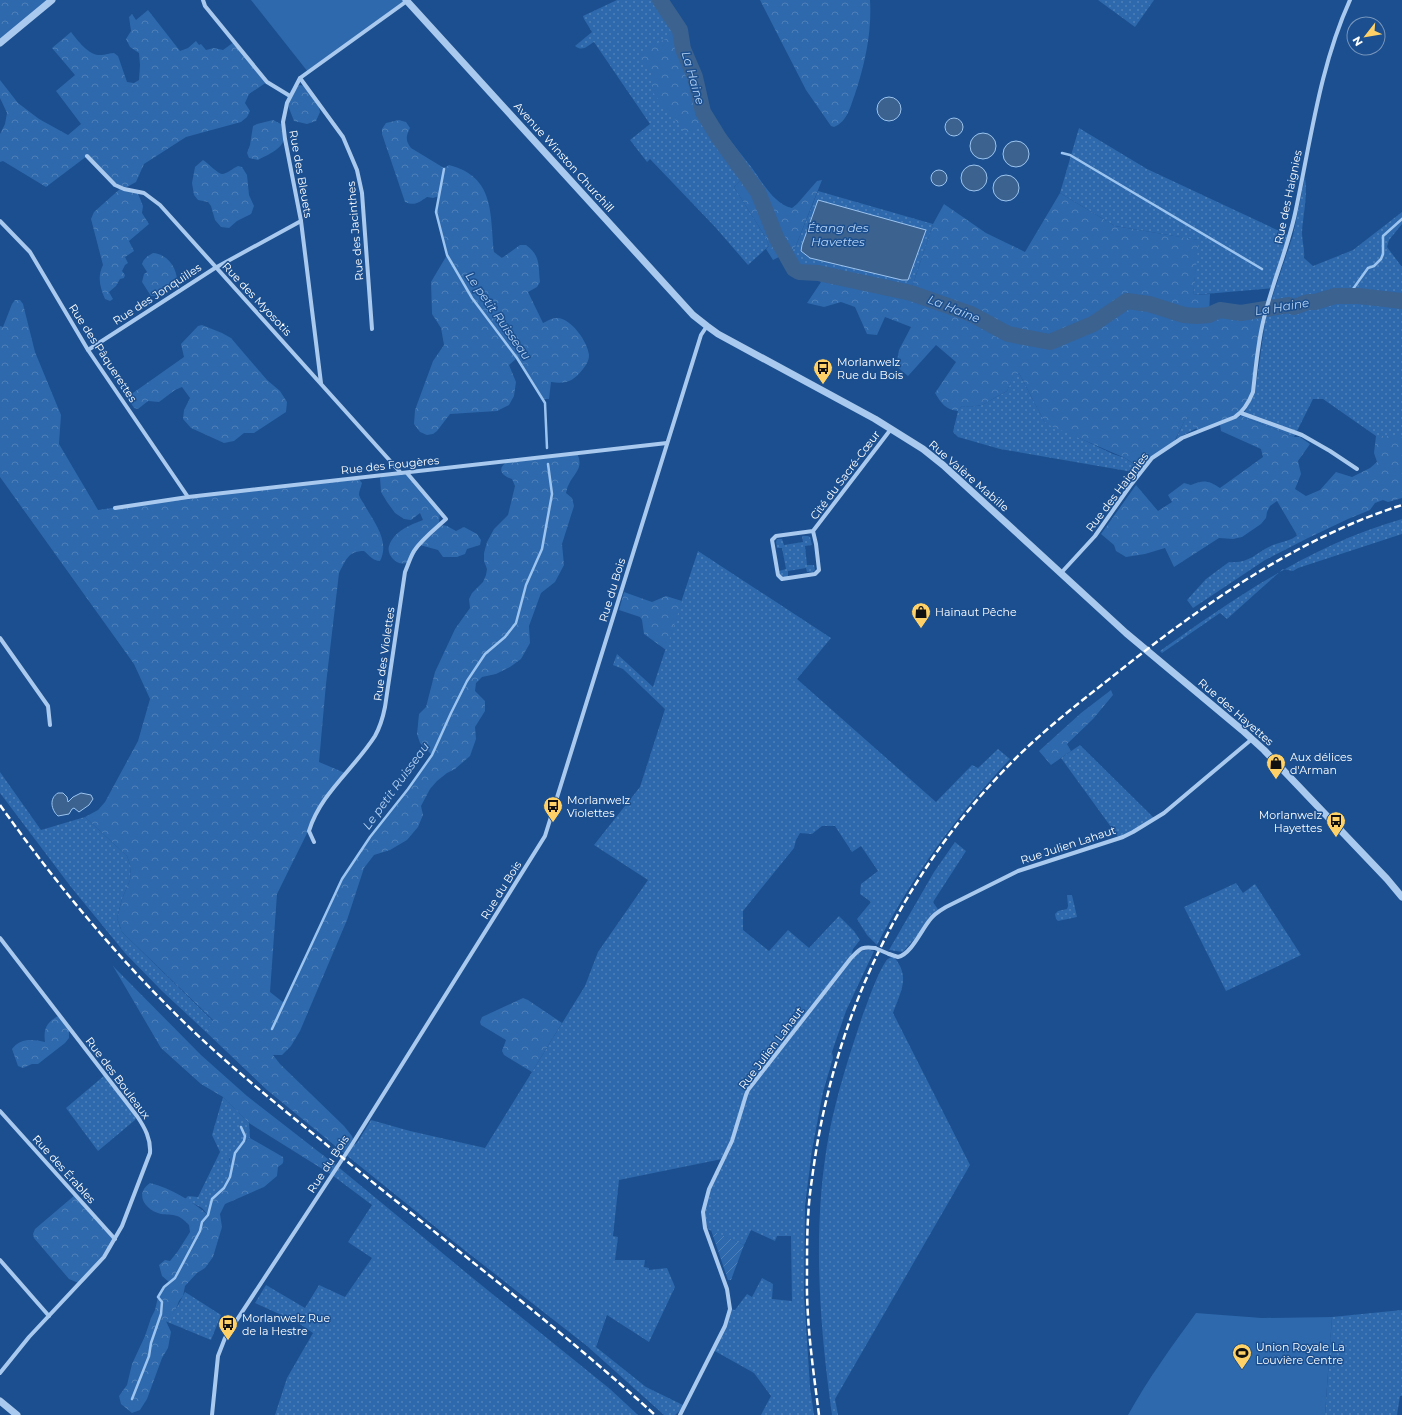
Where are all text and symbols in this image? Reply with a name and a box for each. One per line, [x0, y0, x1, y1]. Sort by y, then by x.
north arrow [1346, 16, 1386, 56]
text: N [1349, 34, 1366, 49]
water label: La Haine [679, 49, 708, 106]
street label: Avenue Winston Churchill [511, 99, 617, 215]
street label: Rue des Bleuets [286, 129, 316, 220]
street label: Rue des Haignies [1271, 148, 1305, 245]
street label: Rue des Jacinthes [344, 180, 366, 281]
water label: Étang des Havettes [807, 220, 869, 249]
street label: Rue des Myosotis [219, 259, 295, 339]
street label: Rue des Jonquilles [110, 260, 204, 328]
water label: Le petit Ruisseau [462, 269, 534, 363]
water label: La Haine [926, 291, 982, 326]
water label: La Haine [1254, 295, 1310, 318]
street label: Rue des Pâquerettes [66, 301, 140, 405]
place label: Morlanwelz Rue du Bois [837, 355, 904, 382]
bus stop icon: Morlanwelz Rue du Bois [812, 357, 834, 385]
street label: Cité du Sacré-Cœur [807, 428, 883, 522]
street label: Rue Valère Mabille [926, 437, 1012, 515]
street label: Rue des Haignies [1083, 449, 1152, 534]
street label: Rue des Fougères [340, 453, 440, 477]
street label: Rue du Bois [596, 556, 629, 624]
shop icon: Hainaut Pêche [910, 601, 932, 629]
street label: Rue des Violettes [370, 605, 398, 702]
place label: Hainaut Pêche [935, 605, 1017, 619]
street label: Rue des Hayettes [1195, 675, 1277, 749]
water label: Le petit Ruisseau [359, 739, 432, 832]
place label: Aux délices d'Arman [1290, 750, 1353, 777]
shop icon: Aux délices d'Arman [1265, 752, 1287, 780]
place label: Morlanwelz Violettes [567, 793, 631, 820]
bus stop icon: Morlanwelz Violettes [542, 795, 564, 823]
place label: Morlanwelz Hayettes [1259, 808, 1323, 835]
bus stop icon: Morlanwelz Hayettes [1325, 810, 1347, 838]
street label: Rue Julien Lahaut [1019, 823, 1118, 867]
street label: Rue du Bois [478, 858, 525, 922]
street label: Rue Julien Lahaut [735, 1004, 807, 1092]
street label: Rue des Bouleaux [83, 1034, 153, 1122]
street label: Rue des Érables [30, 1132, 99, 1207]
street label: Rue du Bois [304, 1132, 352, 1196]
place label: Morlanwelz Rue de la Hestre [242, 1311, 330, 1338]
bus stop icon: Morlanwelz Rue de la Hestre [217, 1313, 239, 1341]
place label: Union Royale La Louvière Centre [1256, 1340, 1345, 1367]
sports icon: Union Royale La Louvière Centre [1231, 1342, 1253, 1370]

